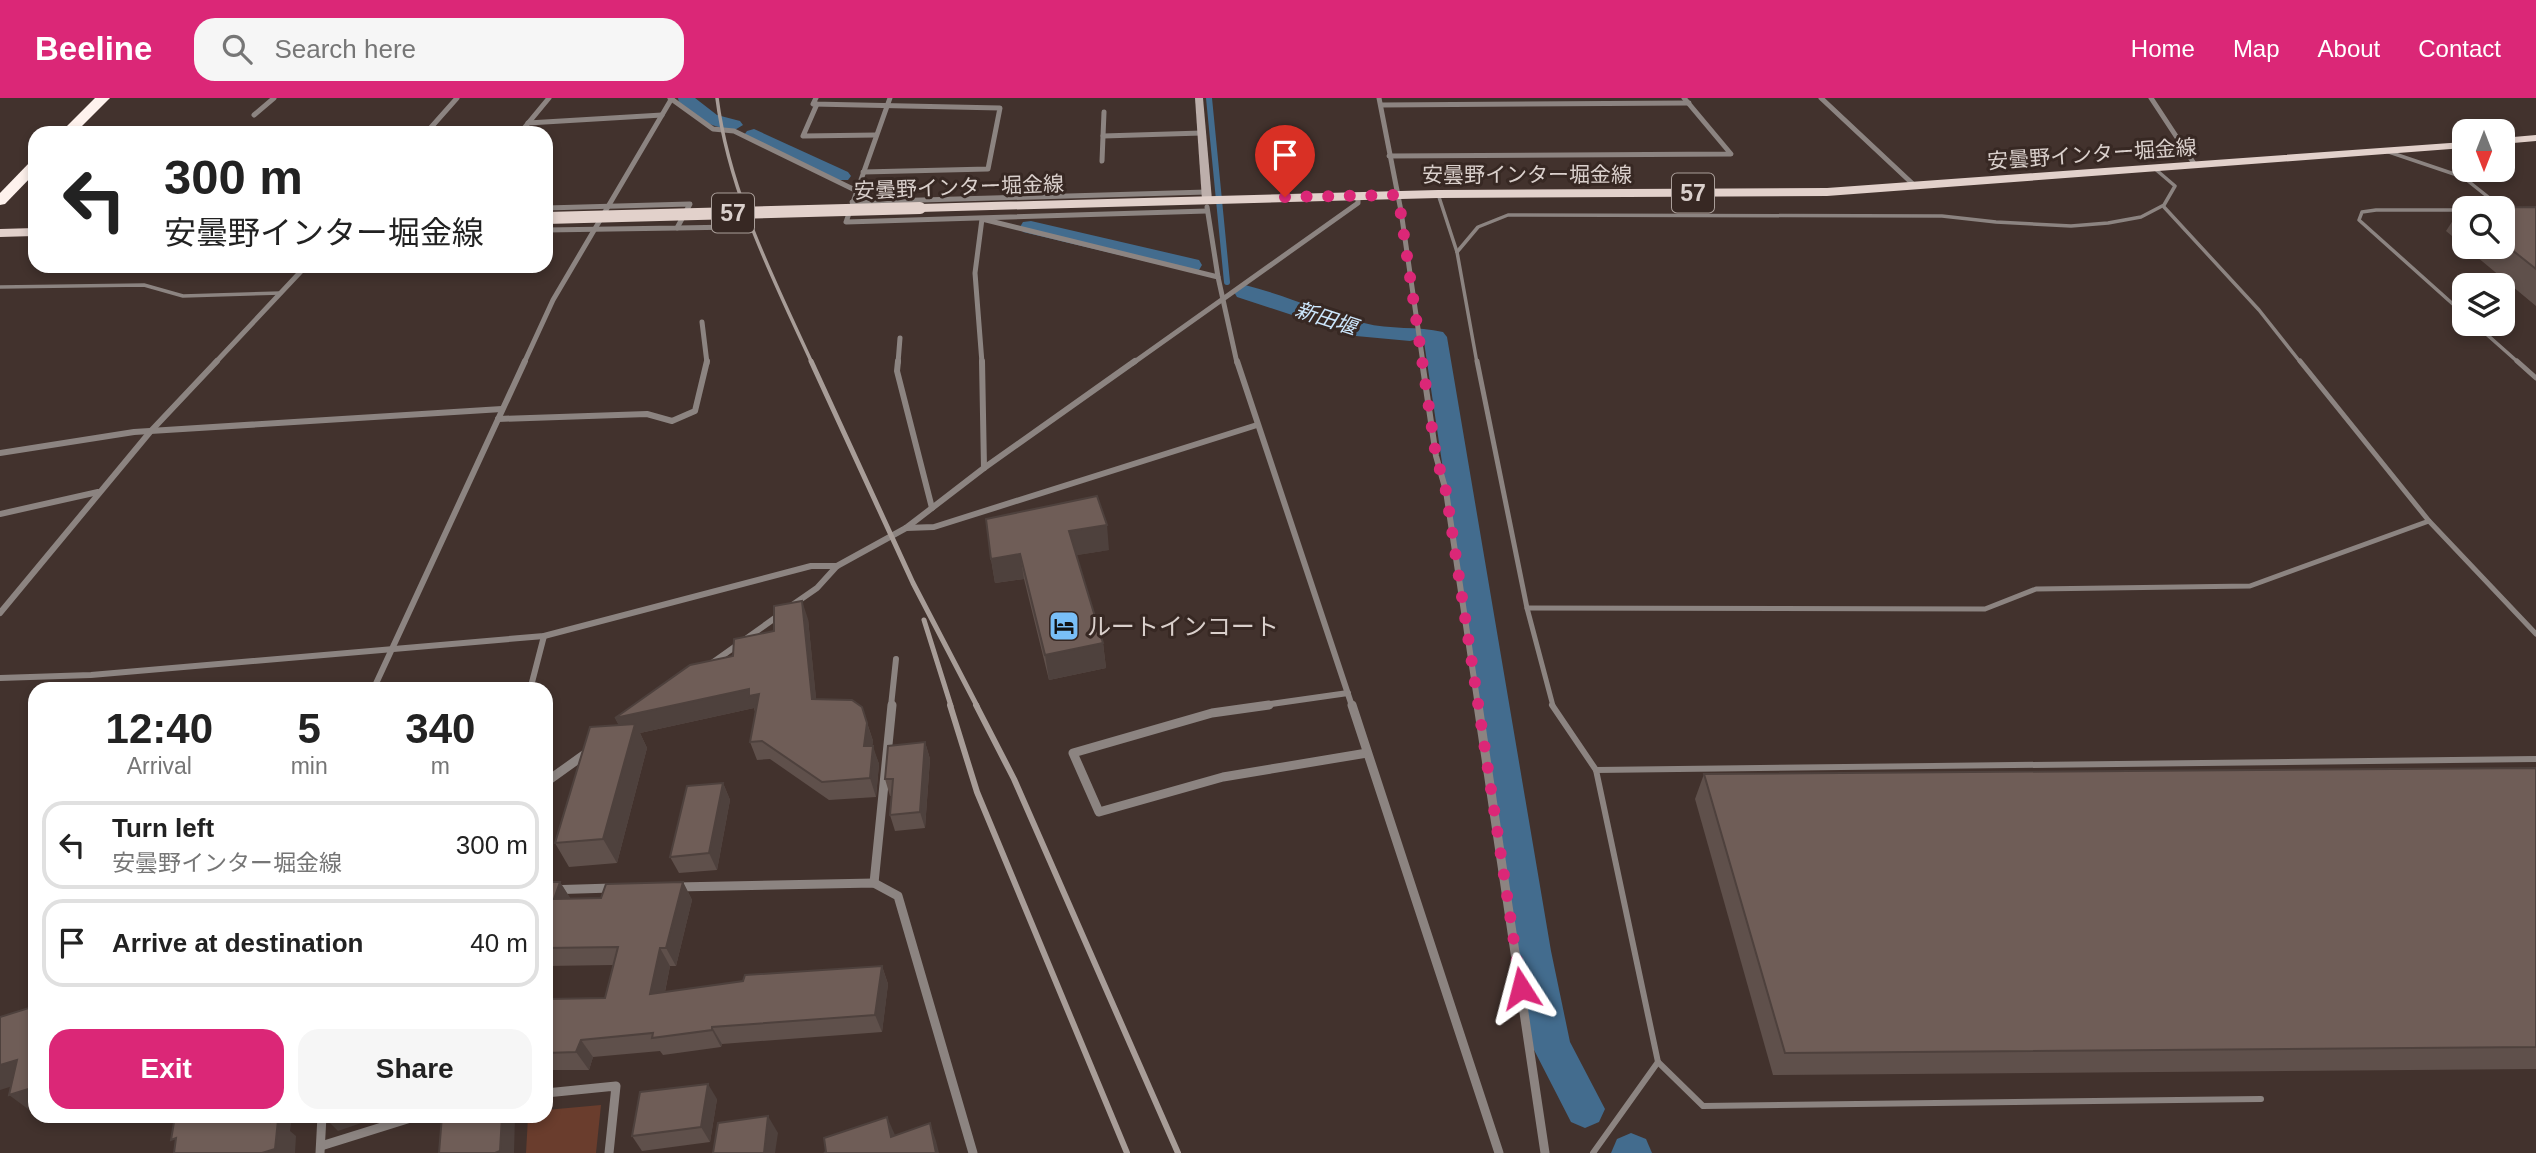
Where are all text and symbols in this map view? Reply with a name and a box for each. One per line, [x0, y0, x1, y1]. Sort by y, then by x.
search box [194, 18, 684, 81]
text: Beeline [35, 30, 152, 67]
icon: search [218, 30, 256, 68]
text: Search here [274, 34, 416, 64]
text: Home [2131, 35, 2195, 62]
text: Map [2233, 35, 2280, 62]
text: About [2318, 35, 2380, 62]
text: Contact [2418, 35, 2501, 62]
north arrow [2452, 119, 2515, 182]
map controls [2452, 119, 2515, 336]
pin [1255, 125, 1315, 197]
street label: 安曇野インター堀金線 [1986, 135, 2198, 173]
icon: arrive [1266, 136, 1304, 174]
text: 300 m [164, 150, 303, 204]
icon: left [49, 154, 140, 245]
street label: 安曇野インター堀金線 [1422, 163, 1632, 186]
street label: 安曇野インター堀金線 [854, 172, 1064, 202]
road number: 57 [1672, 174, 1714, 212]
road number: 57 [712, 194, 754, 232]
button: search [2452, 196, 2515, 259]
text: 安曇野インター堀金線 [164, 215, 484, 251]
button: layers [2452, 273, 2515, 336]
water label: 新田堰 [1292, 297, 1363, 340]
hotel icon: ルートインコート [1047, 609, 1081, 643]
place label: ルートインコート [1087, 613, 1279, 640]
text: 12:40 [106, 705, 213, 752]
text: 5 [297, 705, 321, 752]
text: 340 [405, 705, 475, 752]
text: Arrival [127, 753, 192, 779]
text: min [291, 753, 328, 779]
text: m [431, 753, 450, 779]
text: Turn left [112, 813, 214, 843]
icon: left [53, 826, 91, 864]
text: 300 m [456, 830, 528, 860]
text: 安曇野インター堀金線 [112, 850, 342, 876]
icon: arrive [53, 924, 91, 962]
text: Arrive at destination [112, 928, 363, 958]
text: 40 m [470, 928, 528, 958]
position arrow [1484, 951, 1558, 1025]
button: Exit [49, 1029, 284, 1109]
button: Share [298, 1029, 532, 1109]

